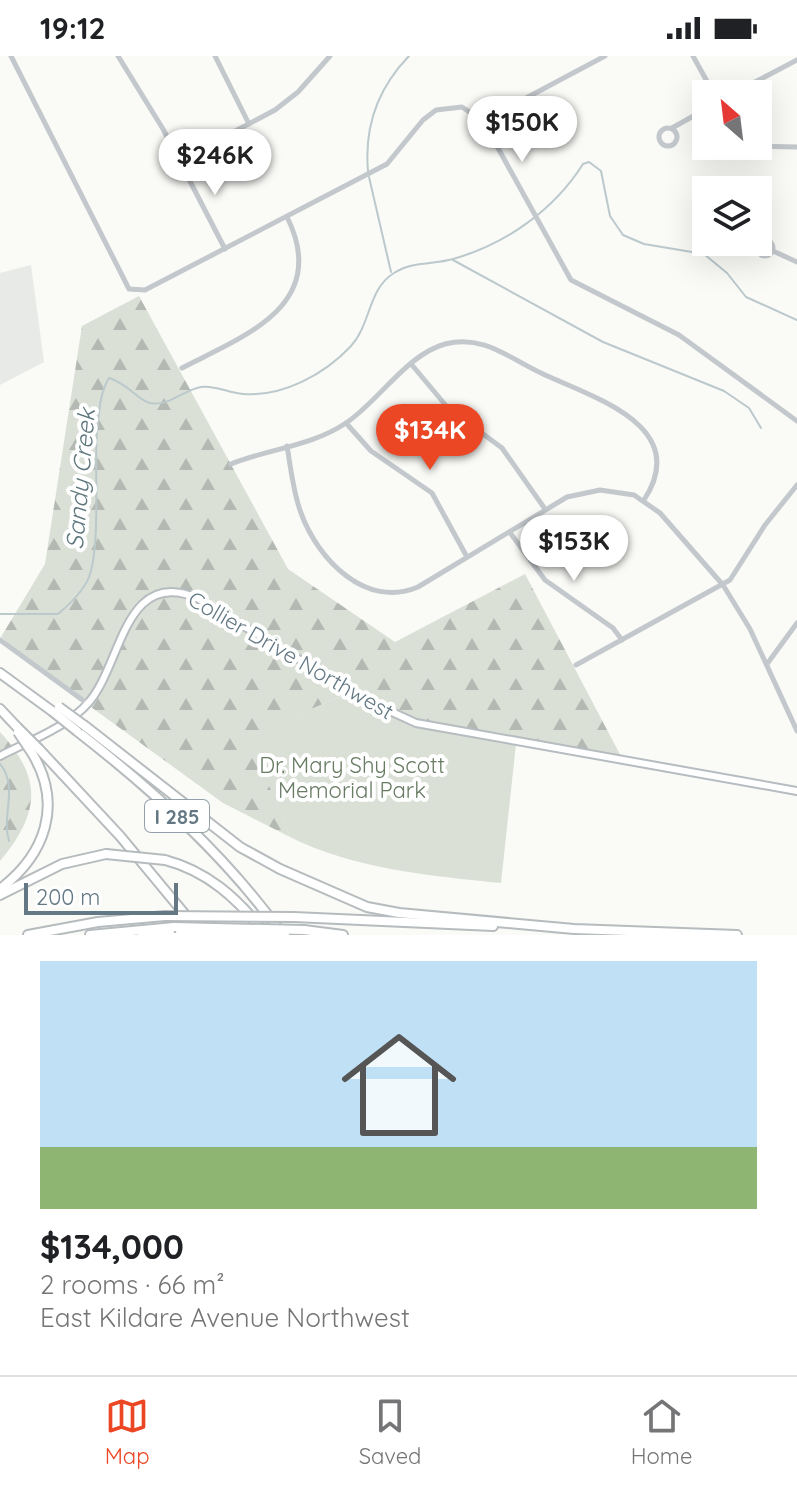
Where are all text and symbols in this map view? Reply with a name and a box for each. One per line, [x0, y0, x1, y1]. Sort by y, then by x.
text: 19:12 [40, 9, 106, 47]
north arrow [692, 80, 772, 160]
map controls [692, 80, 772, 256]
pin: $150K [466, 96, 578, 164]
text: $150K [485, 105, 559, 138]
pin: $246K [159, 129, 271, 197]
text: $246K [176, 138, 254, 171]
button: layers [692, 176, 772, 256]
pin: $134K [374, 404, 486, 472]
water label: Sandy Creek [59, 405, 101, 551]
text: $134K [394, 413, 466, 446]
pin: $153K [518, 515, 630, 583]
text: $153K [538, 524, 610, 557]
street label: Collier Drive Northwest [183, 585, 399, 725]
park label: Dr. Mary Shy Scott Memorial Park [259, 751, 445, 804]
road number: I 285 [145, 800, 209, 832]
scale bar [24, 879, 178, 915]
text: 200 m [36, 883, 100, 911]
icon: home [327, 1013, 471, 1157]
text: $134,000 [40, 1225, 184, 1268]
text: 2 rooms · 66 m² [40, 1268, 225, 1301]
text: East Kildare Avenue Northwest [40, 1301, 410, 1334]
tab: Map [105, 1394, 149, 1470]
tab: Saved [359, 1394, 421, 1470]
tab: Home [631, 1394, 692, 1470]

